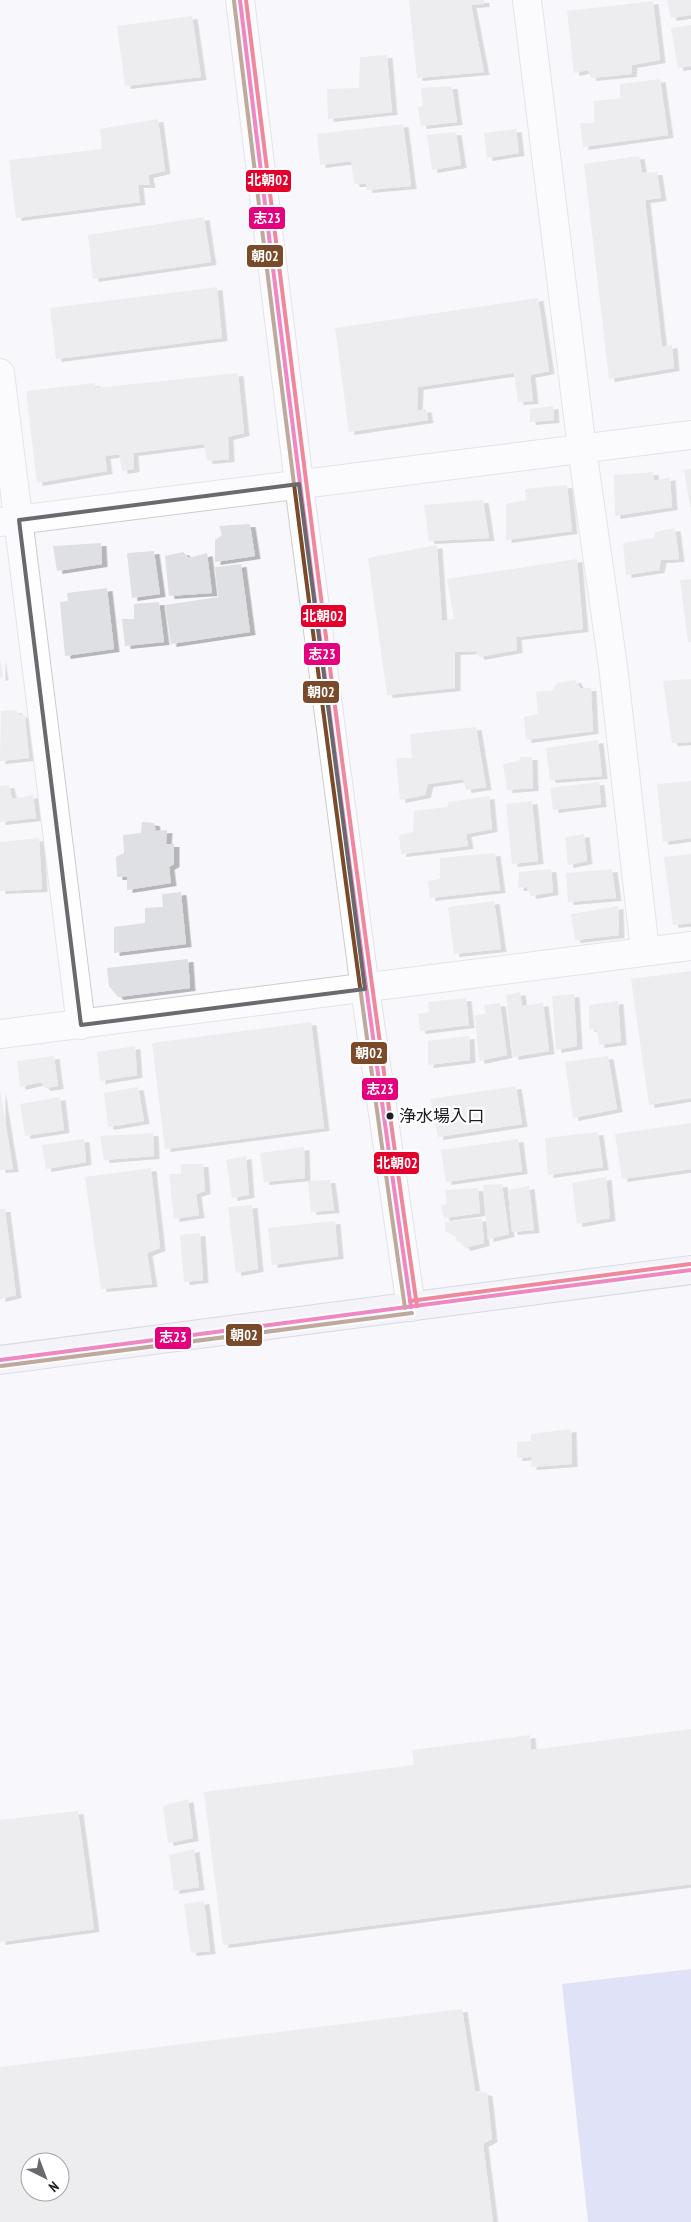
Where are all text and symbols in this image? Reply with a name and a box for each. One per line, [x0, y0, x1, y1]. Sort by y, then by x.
line badge: 北朝02 [245, 169, 292, 193]
text: 北朝02 [247, 171, 289, 189]
line badge: 志23 [248, 206, 286, 230]
text: 志23 [253, 209, 281, 227]
line badge: 朝02 [246, 244, 284, 268]
text: 朝02 [251, 247, 279, 265]
line badge: 北朝02 [300, 604, 347, 628]
text: 北朝02 [302, 607, 344, 625]
line badge: 志23 [303, 642, 341, 666]
text: 志23 [308, 645, 336, 663]
line badge: 朝02 [302, 680, 340, 704]
text: 朝02 [307, 683, 335, 701]
line badge: 朝02 [350, 1041, 388, 1065]
text: 朝02 [355, 1044, 383, 1062]
line badge: 志23 [361, 1077, 399, 1101]
text: 志23 [366, 1080, 394, 1098]
place label: 浄水場入口 [399, 1105, 484, 1127]
marker: 浄水場入口 [385, 1111, 395, 1121]
line badge: 北朝02 [373, 1151, 420, 1175]
text: 北朝02 [376, 1154, 418, 1172]
line badge: 朝02 [225, 1323, 263, 1347]
line badge: 志23 [154, 1326, 192, 1350]
text: 朝02 [230, 1326, 258, 1344]
text: 志23 [159, 1328, 187, 1346]
north arrow [20, 2152, 70, 2202]
text: N [45, 2177, 63, 2196]

